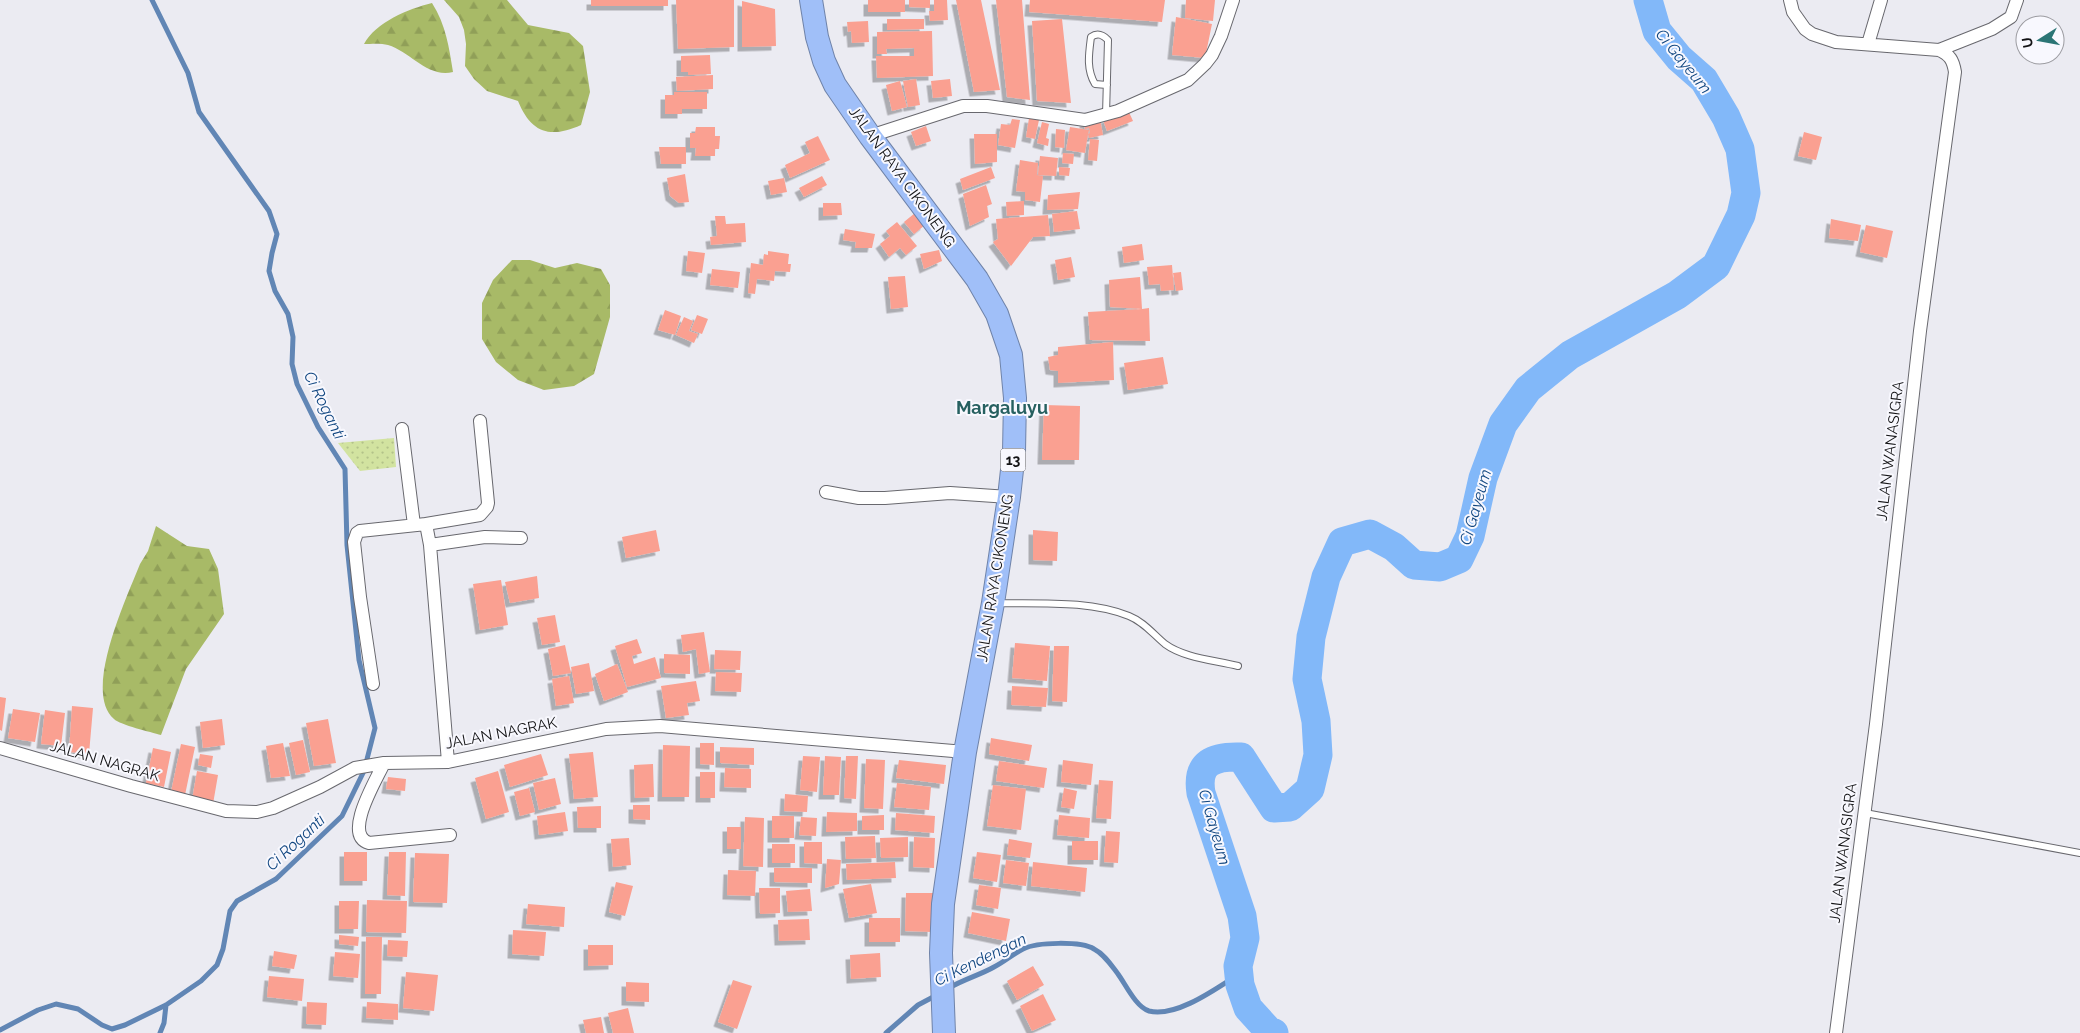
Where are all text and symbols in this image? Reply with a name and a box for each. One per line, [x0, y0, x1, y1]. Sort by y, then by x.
north arrow [2015, 15, 2065, 65]
water label: Ci Gayeum [1652, 25, 1715, 98]
text: U [2018, 36, 2036, 49]
street label: JALAN RAYA CIKONENG [845, 103, 959, 251]
water label: Ci Roganti [300, 368, 349, 443]
street label: JALAN WANASIGRA [1872, 380, 1908, 522]
district label: Margaluyu [956, 397, 1048, 418]
road number: 13 [1000, 448, 1026, 472]
water label: Ci Gayeum [1456, 467, 1495, 547]
street label: JALAN RAYA CIKONENG [973, 493, 1017, 663]
street label: JALAN NAGRAK [444, 713, 559, 753]
street label: JALAN NAGRAK [48, 737, 162, 785]
street label: JALAN WANASIGRA [1825, 782, 1861, 924]
water label: Ci Gayeum [1195, 787, 1234, 867]
water label: Ci Roganti [262, 810, 329, 874]
water label: Ci Kendengan [931, 929, 1029, 990]

